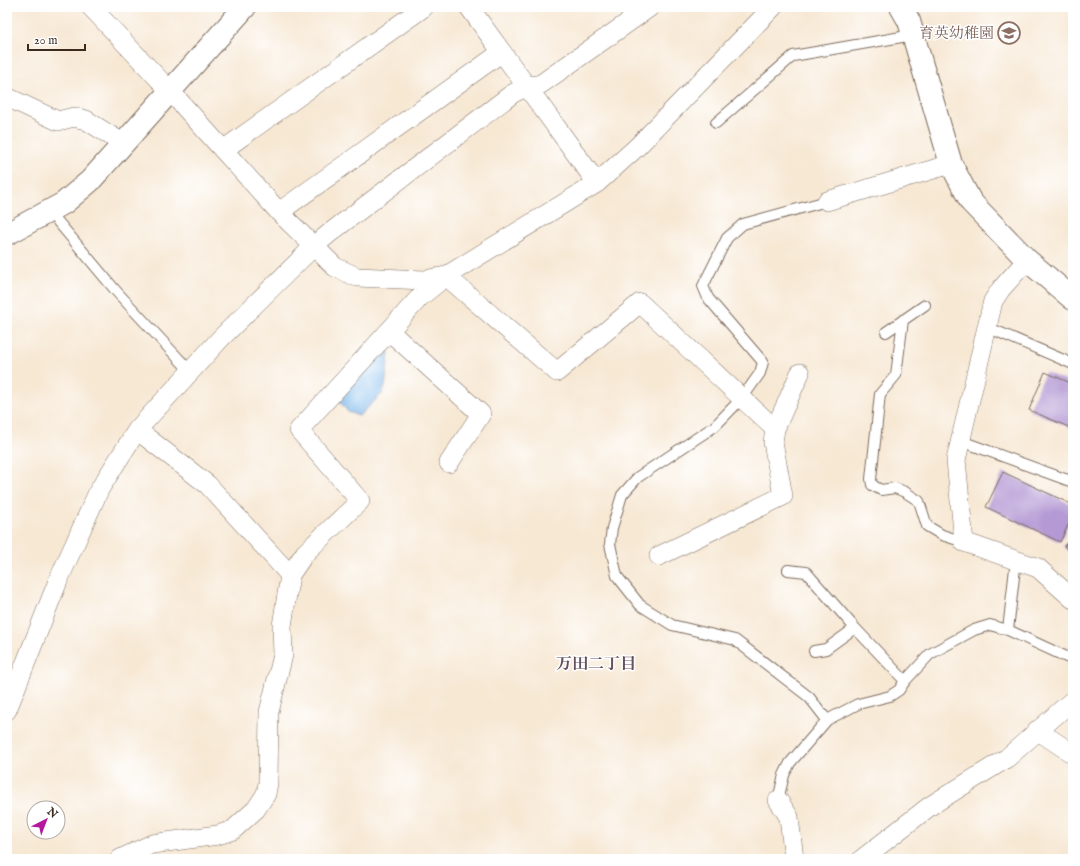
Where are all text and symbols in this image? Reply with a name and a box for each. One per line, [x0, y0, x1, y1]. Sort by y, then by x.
school or university icon: 育英幼稚園 [996, 20, 1022, 46]
place label: 育英幼稚園 [919, 24, 994, 43]
scale bar [28, 26, 85, 52]
text: 20 m [34, 33, 57, 48]
district label: 万田二丁目 [556, 655, 636, 675]
north arrow [26, 800, 66, 840]
text: N [43, 804, 61, 822]

